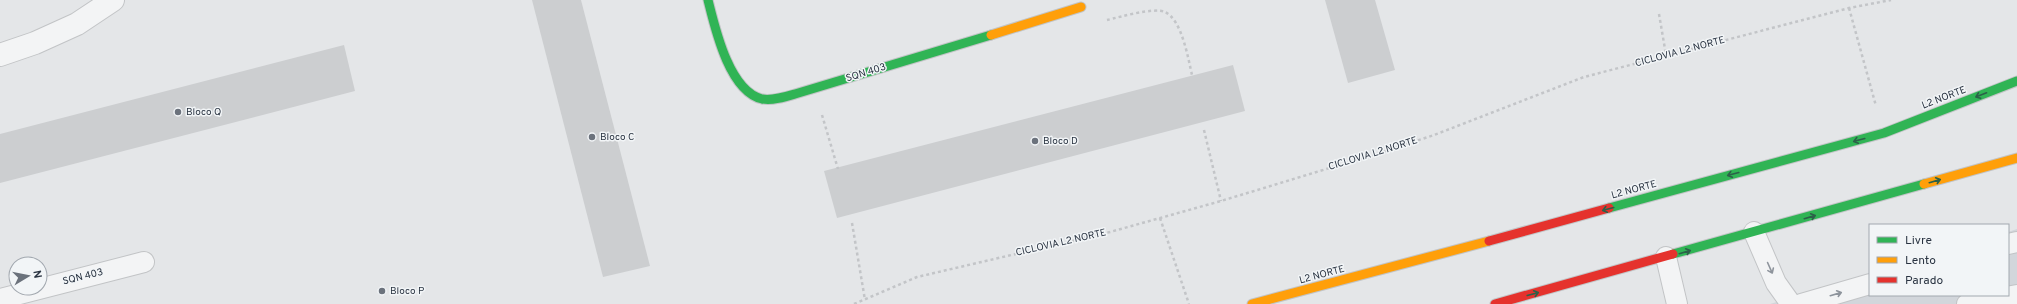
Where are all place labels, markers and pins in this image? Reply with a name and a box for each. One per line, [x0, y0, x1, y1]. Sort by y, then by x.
place label: Bloco Q [186, 106, 221, 119]
marker: Bloco Q [173, 107, 183, 117]
place label: Bloco C [600, 131, 634, 144]
marker: Bloco C [587, 132, 597, 142]
place label: Bloco D [1043, 135, 1078, 148]
marker: Bloco D [1030, 136, 1040, 146]
place label: Bloco P [390, 285, 424, 298]
marker: Bloco P [377, 286, 387, 296]

